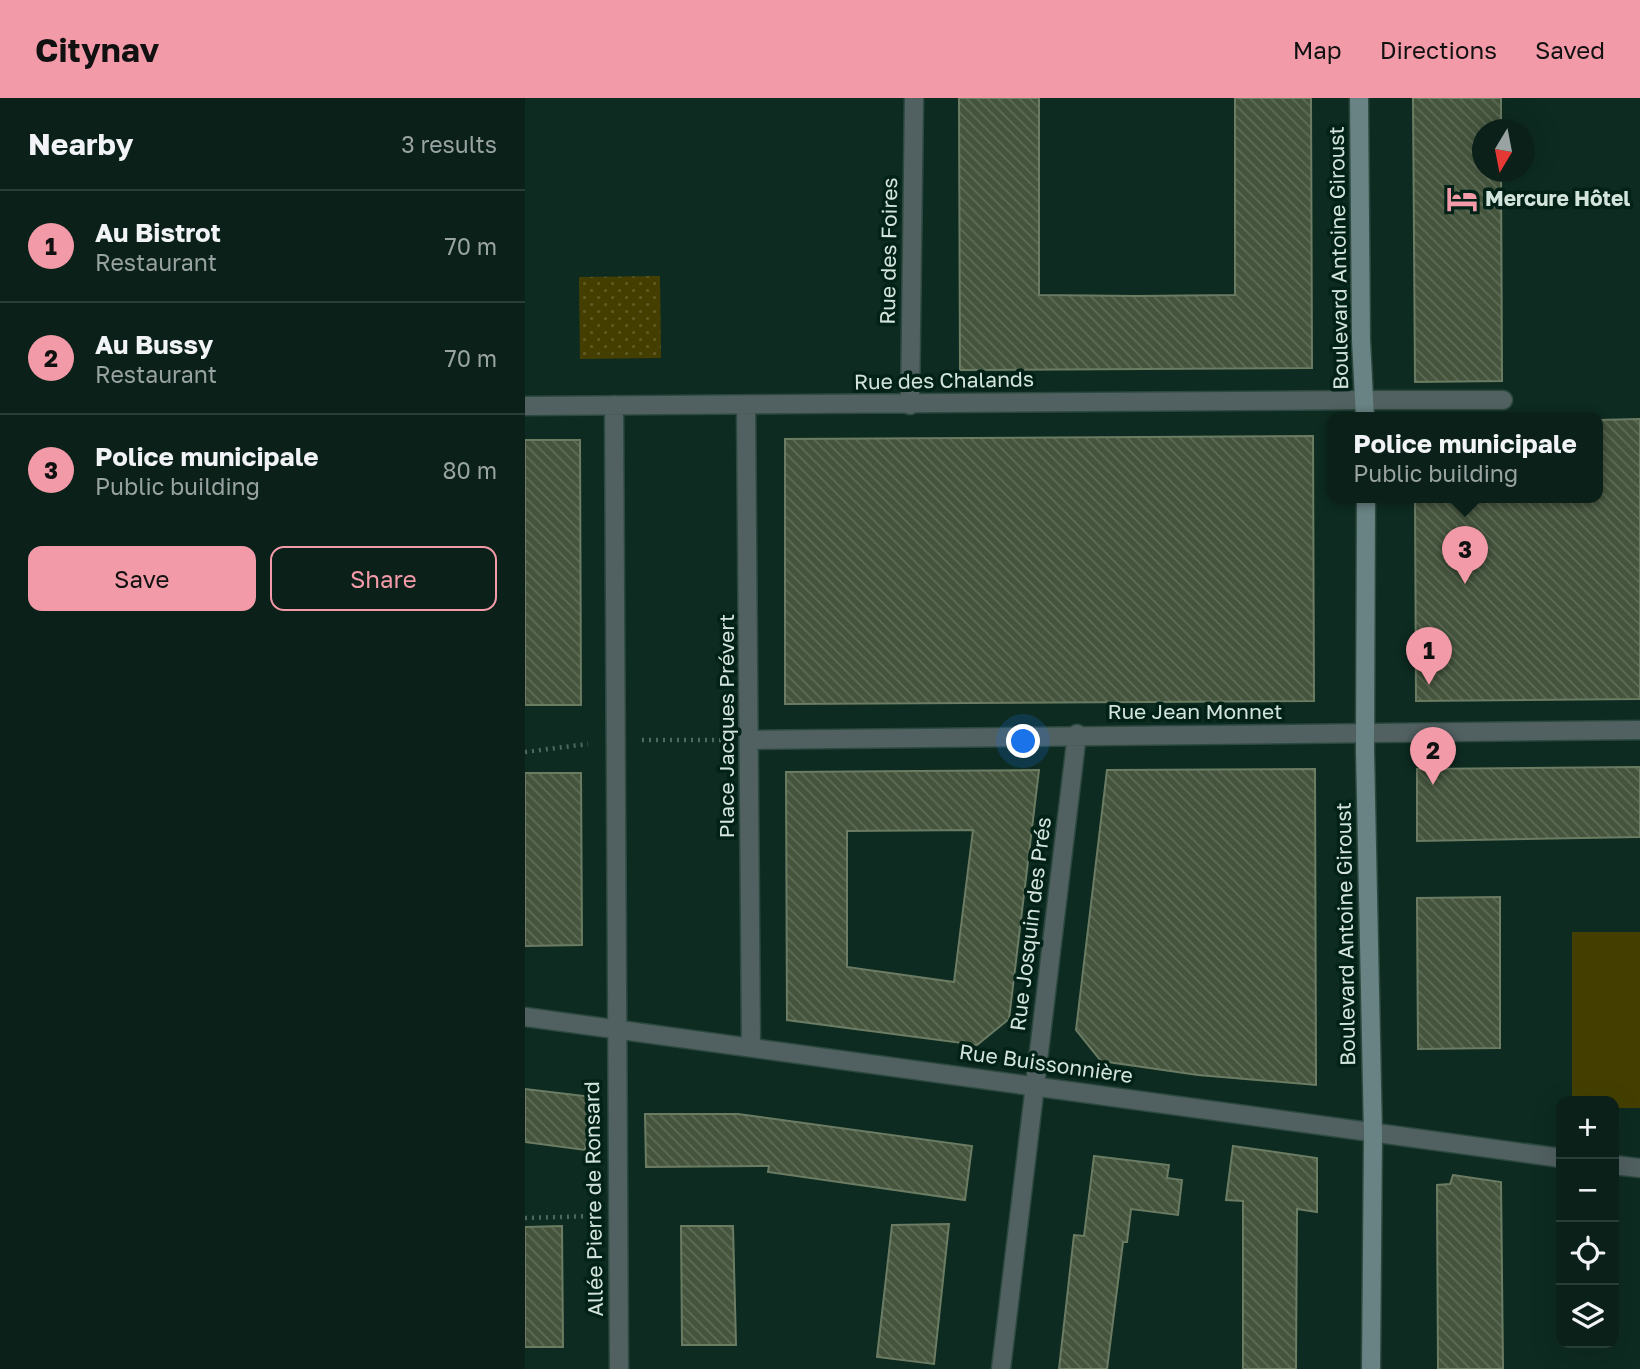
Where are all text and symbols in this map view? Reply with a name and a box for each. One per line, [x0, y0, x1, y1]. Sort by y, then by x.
text: Citynav [35, 30, 159, 69]
text: Map [1293, 35, 1342, 64]
text: Directions [1380, 35, 1497, 64]
text: Saved [1535, 35, 1605, 64]
north arrow [1472, 119, 1535, 182]
text: Nearby [28, 126, 133, 162]
street label: Boulevard Antoine Giroust [1323, 126, 1353, 390]
text: 3 results [401, 130, 497, 158]
street label: Rue des Foires [874, 177, 902, 325]
hotel icon: Mercure Hôtel [1445, 182, 1479, 216]
place label: Mercure Hôtel [1485, 185, 1630, 211]
text: Au Bistrot [95, 217, 221, 248]
text: 1 [45, 232, 57, 260]
text: 70 m [444, 232, 497, 260]
text: Restaurant [95, 248, 217, 276]
text: Au Bussy [95, 329, 213, 360]
text: 2 [44, 344, 58, 372]
text: 70 m [444, 344, 497, 372]
text: Restaurant [95, 360, 217, 388]
street label: Rue des Chalands [854, 365, 1034, 395]
popup [1327, 412, 1603, 503]
text: Police municipale [1353, 428, 1577, 459]
text: Police municipale [95, 441, 319, 472]
text: 3 [44, 456, 58, 484]
text: 80 m [443, 456, 497, 484]
text: Public building [1353, 459, 1518, 487]
text: Public building [95, 472, 260, 500]
pin: 3 [1442, 526, 1488, 584]
button: Save [28, 546, 256, 611]
button: Share [270, 546, 497, 611]
street label: Place Jacques Prévert [713, 614, 739, 838]
pin: 1 [1406, 627, 1452, 685]
street label: Rue Jean Monnet [1108, 698, 1282, 724]
your location [1006, 724, 1040, 758]
pin: 2 [1410, 727, 1456, 785]
street label: Boulevard Antoine Giroust [1330, 802, 1360, 1066]
street label: Rue Josquin des Prés [1004, 815, 1056, 1032]
street label: Rue Buissonnière [958, 1038, 1135, 1088]
street label: Allée Pierre de Ronsard [578, 1081, 608, 1317]
map controls [1556, 1096, 1619, 1348]
button: + [1556, 1096, 1619, 1159]
button: − [1556, 1159, 1619, 1222]
button: locate [1556, 1222, 1619, 1285]
button: layers [1556, 1285, 1619, 1348]

